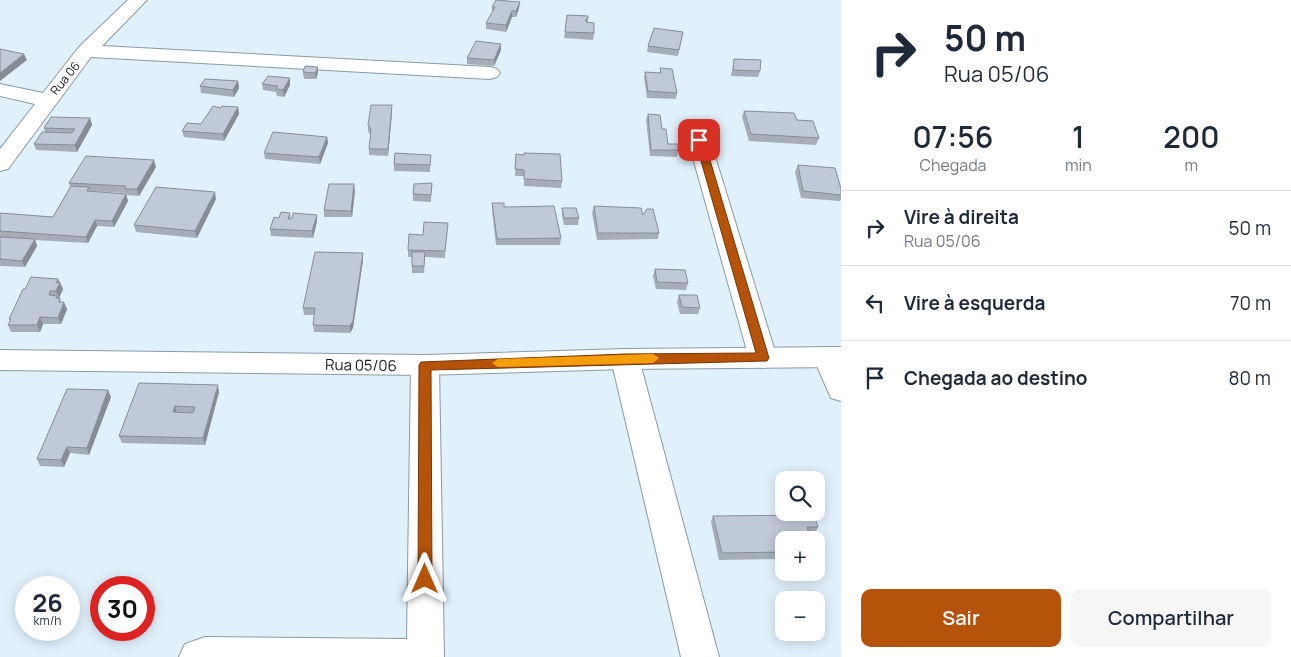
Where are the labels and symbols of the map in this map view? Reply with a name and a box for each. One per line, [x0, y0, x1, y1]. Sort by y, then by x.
street label: Rua 06 [46, 58, 84, 98]
pin [678, 119, 720, 161]
street label: Rua 05/06 [325, 354, 397, 376]
position arrow [398, 552, 450, 604]
speed limit sign: 30 [90, 576, 155, 641]

